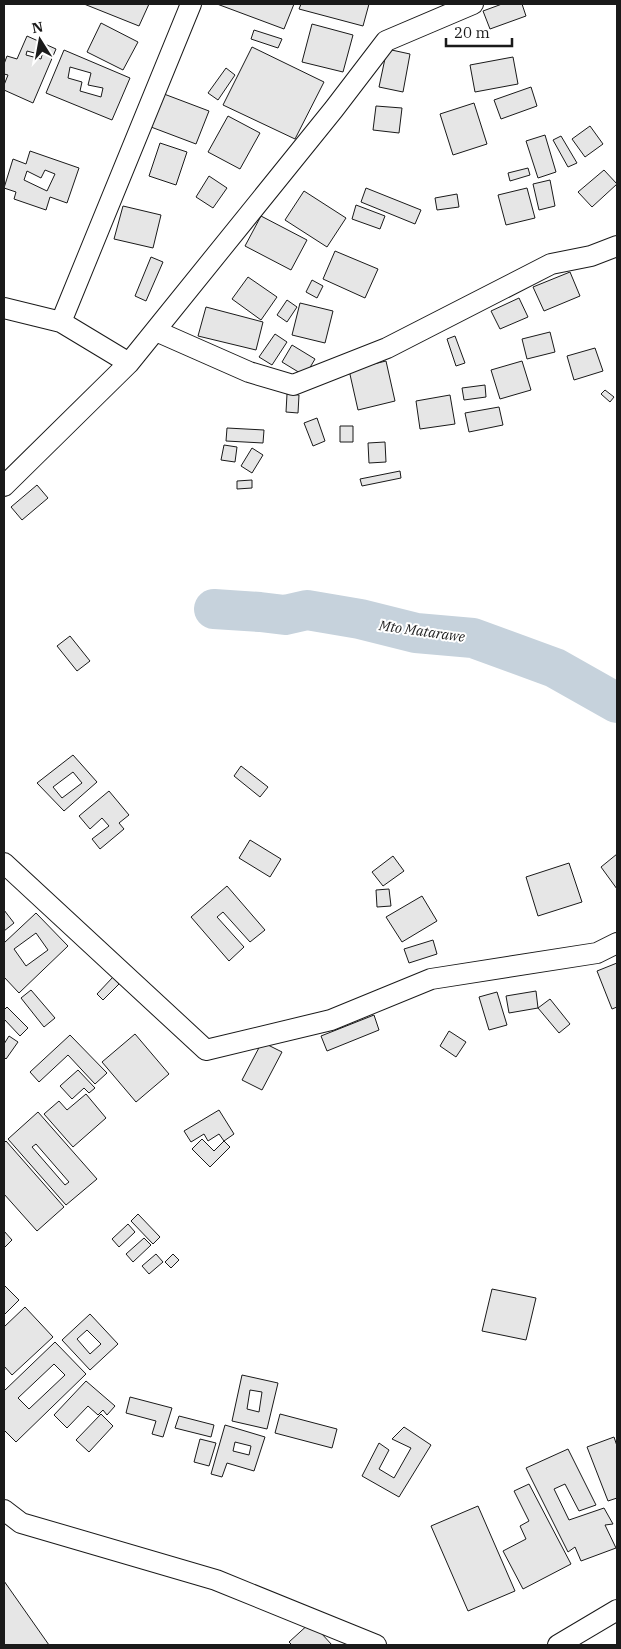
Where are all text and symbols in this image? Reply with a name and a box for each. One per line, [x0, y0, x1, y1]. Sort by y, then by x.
north arrow [15, 15, 65, 65]
scale bar [446, 15, 512, 47]
text: N [30, 17, 45, 37]
text: 20 m [454, 23, 490, 42]
water label: Mto Matarawe [377, 616, 467, 646]

